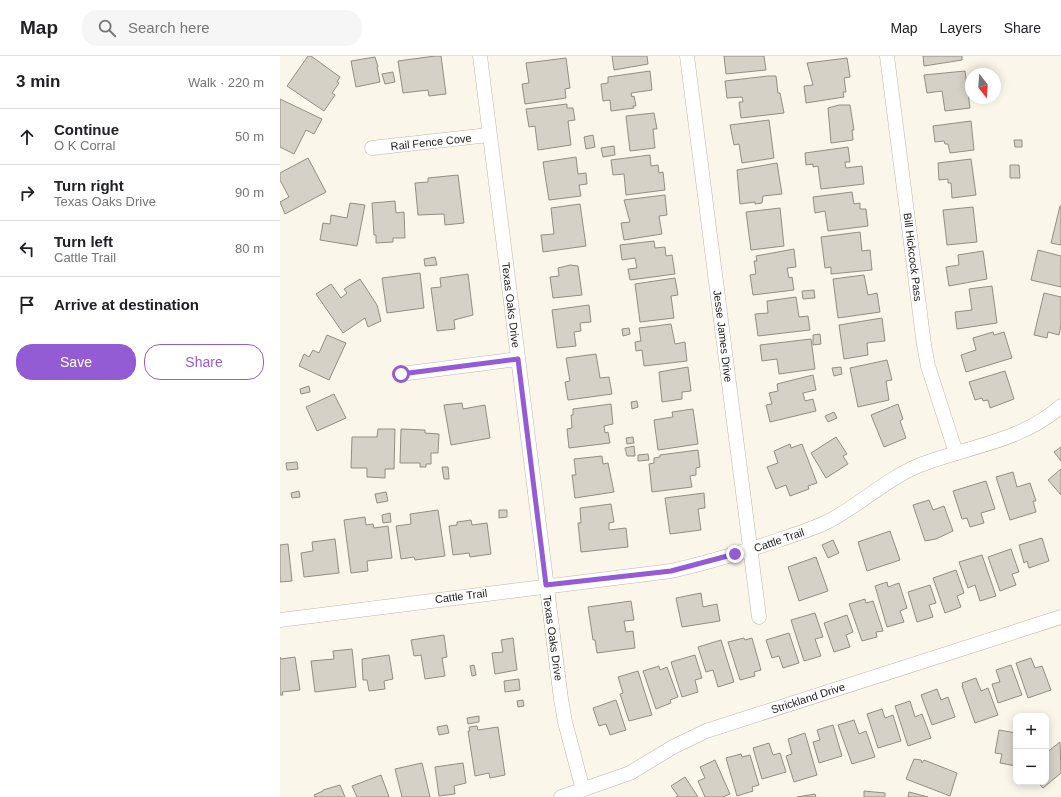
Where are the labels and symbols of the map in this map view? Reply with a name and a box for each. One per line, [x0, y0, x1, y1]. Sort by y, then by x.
north arrow [965, 68, 1001, 104]
street label: Rail Fence Cove [390, 132, 472, 152]
street label: Bill Hickcock Pass [902, 212, 924, 303]
street label: Texas Oaks Drive [500, 261, 522, 349]
street label: Jesse James Drive [711, 289, 735, 383]
route start [392, 365, 410, 383]
street label: Cattle Trail [752, 526, 806, 554]
route end [726, 545, 744, 563]
street label: Cattle Trail [434, 587, 488, 605]
street label: Texas Oaks Drive [541, 594, 565, 682]
street label: Strickland Drive [770, 680, 846, 716]

